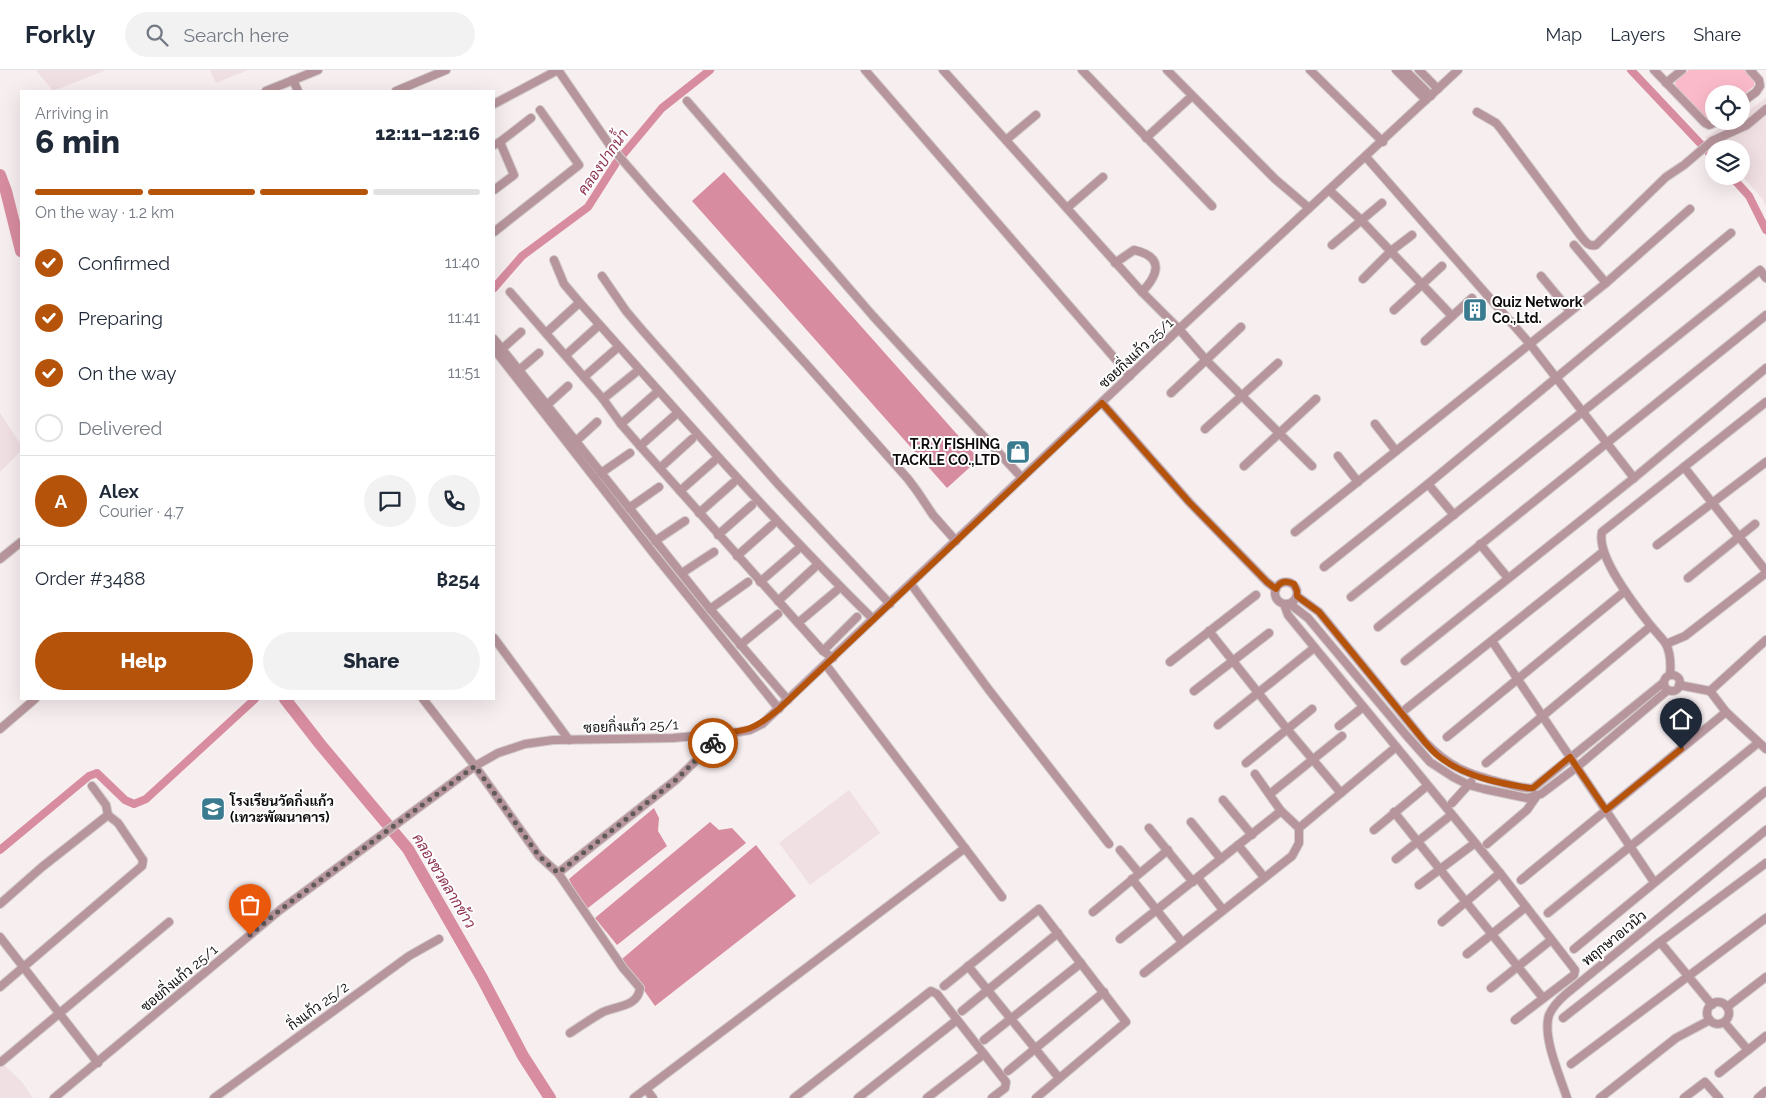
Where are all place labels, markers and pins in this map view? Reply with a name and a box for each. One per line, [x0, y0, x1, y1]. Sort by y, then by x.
place label: Quiz Network Co.,Ltd. [1492, 294, 1583, 326]
building icon: Quiz Network Co.,Ltd. [1462, 297, 1488, 323]
place label: T.R.Y FISHING TACKLE CO.,LTD [893, 436, 1000, 468]
shop icon: T.R.Y FISHING TACKLE CO.,LTD [1005, 439, 1031, 465]
pin [1660, 698, 1702, 749]
place label: โรงเรียนวัดกิ่งแก้ว (เทวะพัฒนาคาร) [229, 789, 334, 825]
school or university icon: โรงเรียนวัดกิ่งแก้ว (เทวะพัฒนาคาร) [200, 796, 226, 822]
pin [229, 884, 271, 935]

